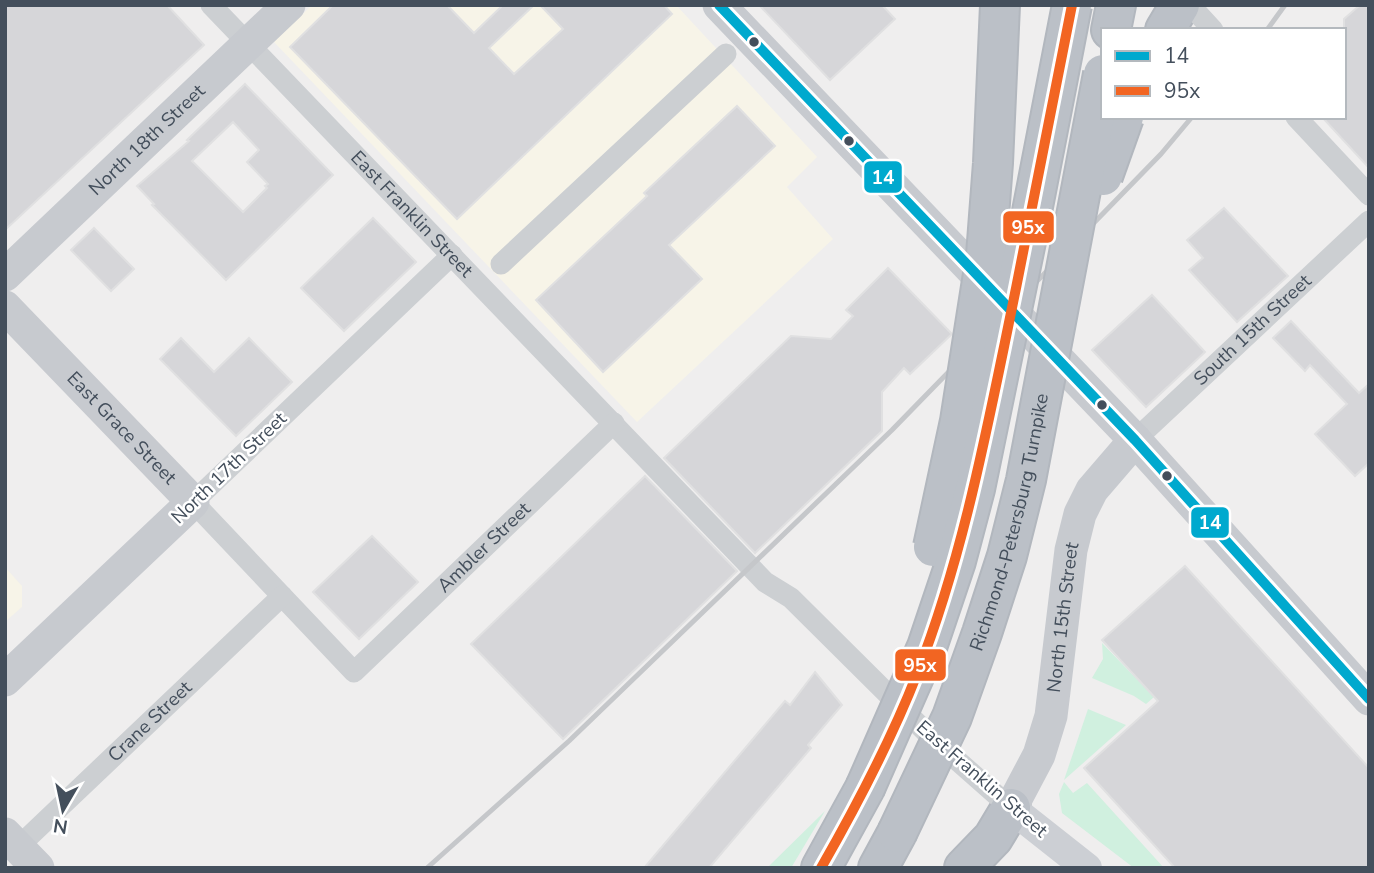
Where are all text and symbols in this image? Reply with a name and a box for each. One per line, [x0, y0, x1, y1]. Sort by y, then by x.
legend [1101, 28, 1346, 119]
unlabelled marker [747, 35, 761, 49]
text: 14 [1164, 42, 1189, 70]
text: 95x [1164, 77, 1200, 105]
street label: North 18th Street [83, 78, 211, 202]
unlabelled marker [842, 134, 856, 148]
street label: East Franklin Street [345, 145, 479, 284]
line badge: 14 [863, 160, 903, 194]
text: 14 [872, 165, 894, 191]
line badge: 95x [1002, 210, 1055, 244]
text: 95x [1011, 215, 1045, 241]
street label: South 15th Street [1188, 268, 1317, 392]
street label: East Grace Street [61, 366, 182, 490]
street label: Richmond-Petersburg Turnpike [964, 391, 1055, 655]
unlabelled marker [1095, 398, 1109, 412]
street label: North 17th Street [166, 406, 293, 530]
unlabelled marker [1160, 469, 1174, 483]
street label: Ambler Street [431, 496, 537, 599]
line badge: 14 [1190, 506, 1230, 539]
text: 14 [1199, 510, 1221, 536]
street label: North 15th Street [1041, 539, 1086, 694]
line badge: 95x [894, 648, 947, 682]
text: 95x [903, 653, 937, 679]
street label: Crane Street [102, 675, 198, 768]
street label: East Franklin Street [911, 715, 1054, 844]
north arrow [28, 775, 98, 845]
text: N [51, 812, 70, 840]

